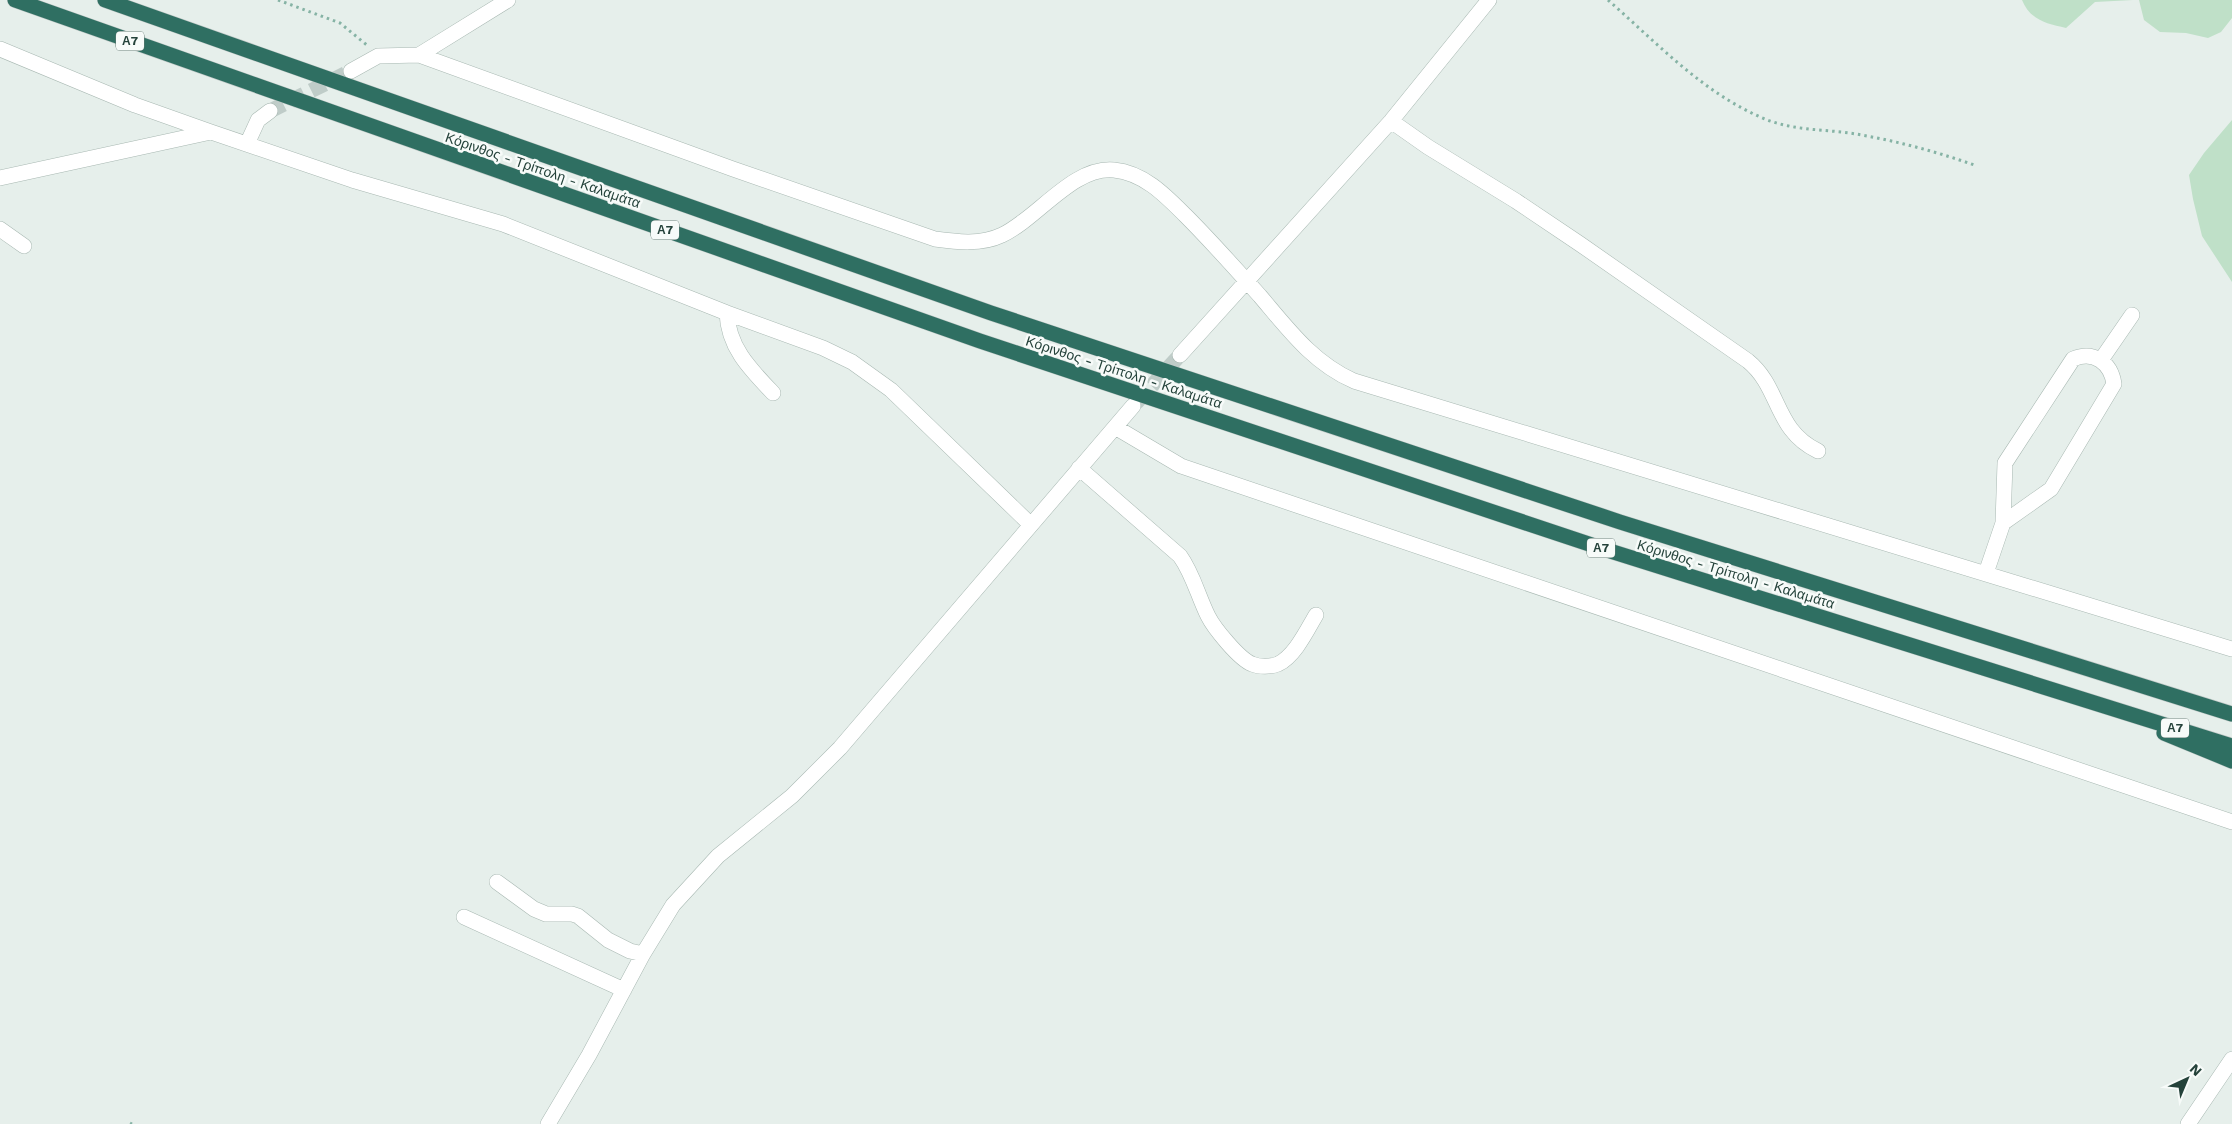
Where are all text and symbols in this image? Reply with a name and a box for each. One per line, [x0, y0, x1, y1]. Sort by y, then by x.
road number: Α7 [116, 31, 144, 50]
street label: Κόρινθος - Τρίπολη - Καλαμάτα [443, 129, 643, 211]
road number: Α7 [651, 220, 679, 240]
street label: Κόρινθος - Τρίπολη - Καλαμάτα [1024, 333, 1224, 411]
street label: Κόρινθος - Τρίπολη - Καλαμάτα [1635, 536, 1837, 612]
road number: Α7 [1587, 538, 1615, 558]
road number: Α7 [2161, 718, 2189, 738]
north arrow [2162, 1054, 2212, 1104]
text: N [2187, 1060, 2205, 1079]

